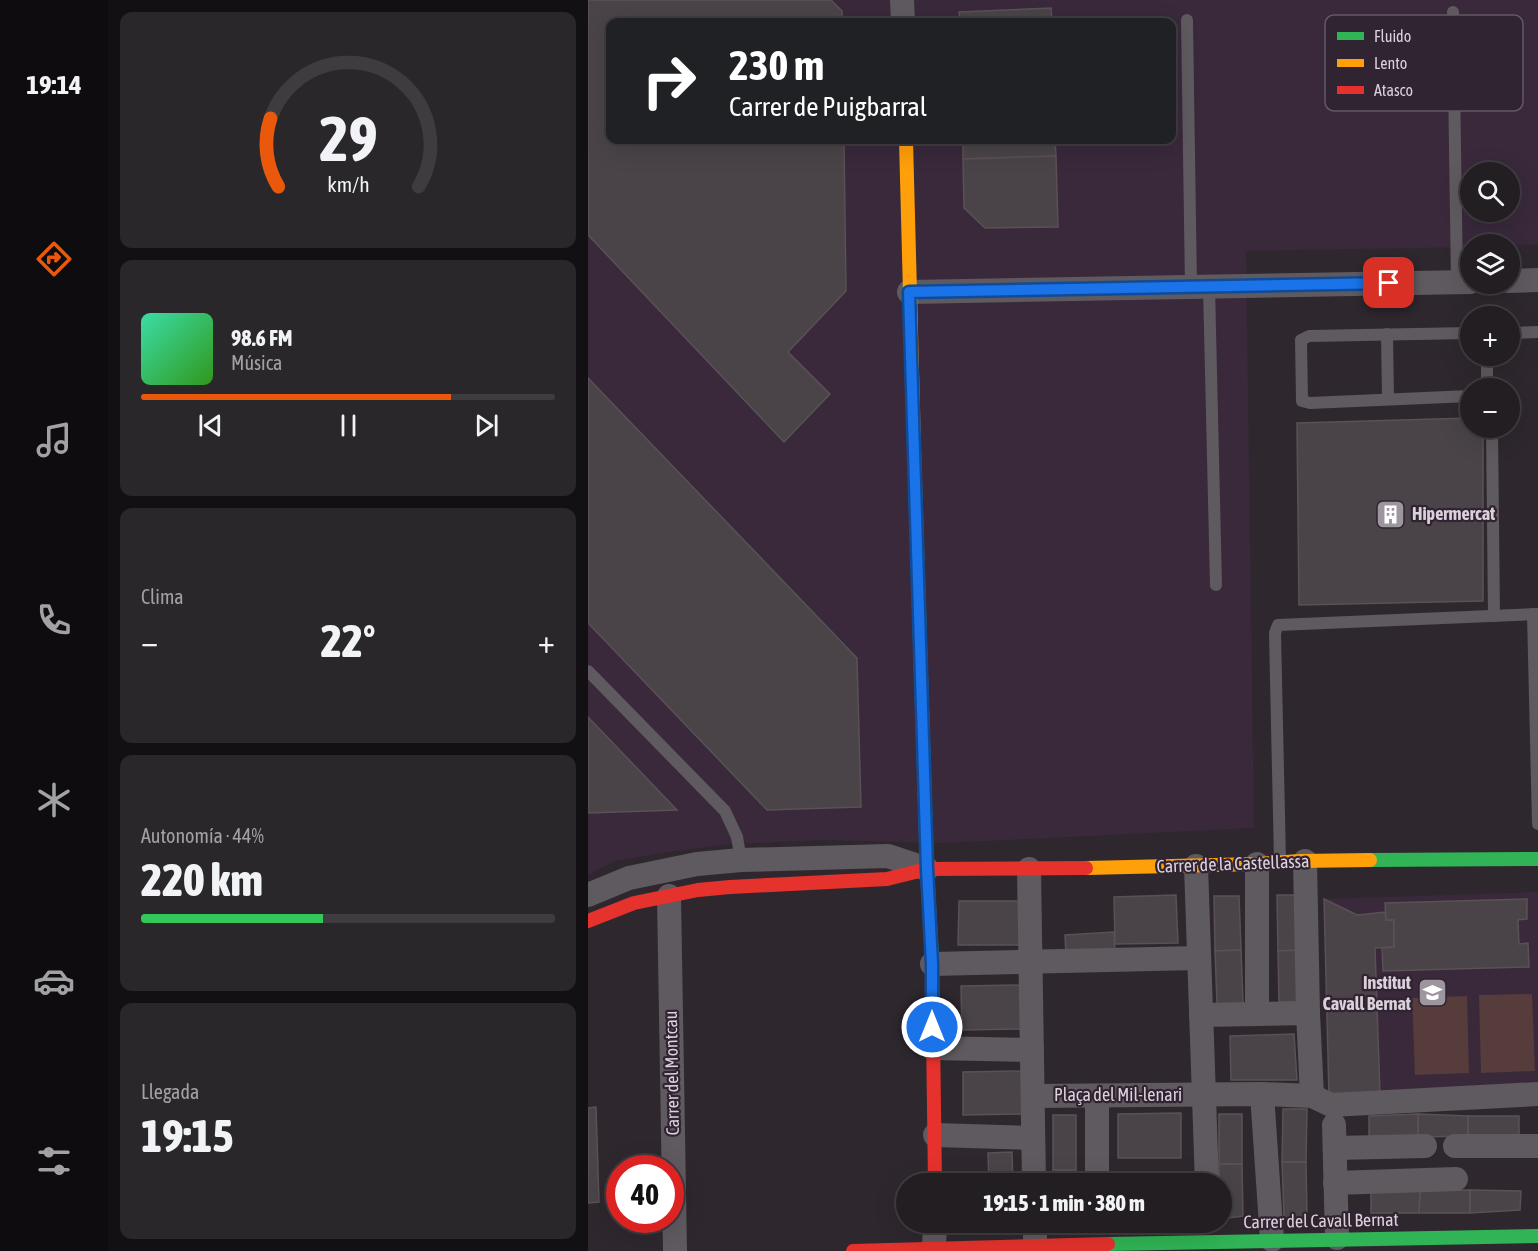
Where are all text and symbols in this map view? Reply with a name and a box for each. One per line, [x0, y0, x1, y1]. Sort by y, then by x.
legend [1325, 15, 1523, 111]
text: Fluido [1374, 27, 1411, 45]
text: 230 m [729, 41, 824, 89]
icon: right [630, 42, 708, 120]
text: Lento [1374, 54, 1407, 72]
text: 19:14 [26, 69, 82, 100]
text: Atasco [1374, 81, 1413, 99]
text: Carrer de Puigbarral [729, 91, 927, 122]
text: 29 [319, 103, 377, 174]
map controls [1460, 162, 1520, 438]
button: search [1460, 162, 1520, 222]
text: km/h [327, 172, 369, 197]
button: layers [1460, 234, 1520, 294]
icon: directions [33, 238, 75, 280]
pin [1363, 257, 1414, 308]
icon: arrive [1372, 266, 1405, 299]
button: + [1460, 306, 1520, 366]
text: 98.6 FM [231, 325, 293, 351]
text: Música [231, 351, 282, 374]
button: − [1460, 378, 1520, 438]
icon: previous [194, 409, 227, 442]
icon: pause [332, 409, 365, 442]
icon: next [470, 409, 503, 442]
icon: music [33, 419, 75, 461]
building icon: Hipermercat [1375, 498, 1407, 530]
place label: Hipermercat [1412, 503, 1496, 524]
text: Clima [141, 585, 184, 608]
icon: phone [33, 599, 75, 641]
text: 22° [321, 615, 375, 667]
text: − [141, 622, 158, 660]
text: + [538, 622, 555, 660]
icon: climate [33, 779, 75, 821]
text: Autonomía · 44% [141, 824, 264, 847]
street label: Carrer de la Castellassa [1156, 850, 1310, 877]
text: 220 km [141, 854, 263, 906]
icon: car [33, 960, 75, 1002]
place label: Institut Cavall Bernat [1323, 972, 1412, 1014]
school or university icon: Institut Cavall Bernat [1416, 977, 1448, 1009]
position arrow [900, 995, 964, 1059]
street label: Carrer del Montcau [660, 1010, 683, 1136]
text: Llegada [141, 1080, 199, 1103]
street label: Plaça del Mil-lenari [1054, 1084, 1182, 1105]
text: 19:15 [141, 1110, 234, 1162]
icon: filters [33, 1140, 75, 1182]
speed limit sign: 40 [606, 1155, 684, 1233]
text: 19:15 · 1 min · 380 m [983, 1190, 1145, 1216]
street label: Carrer del Cavall Bernat [1243, 1209, 1399, 1232]

